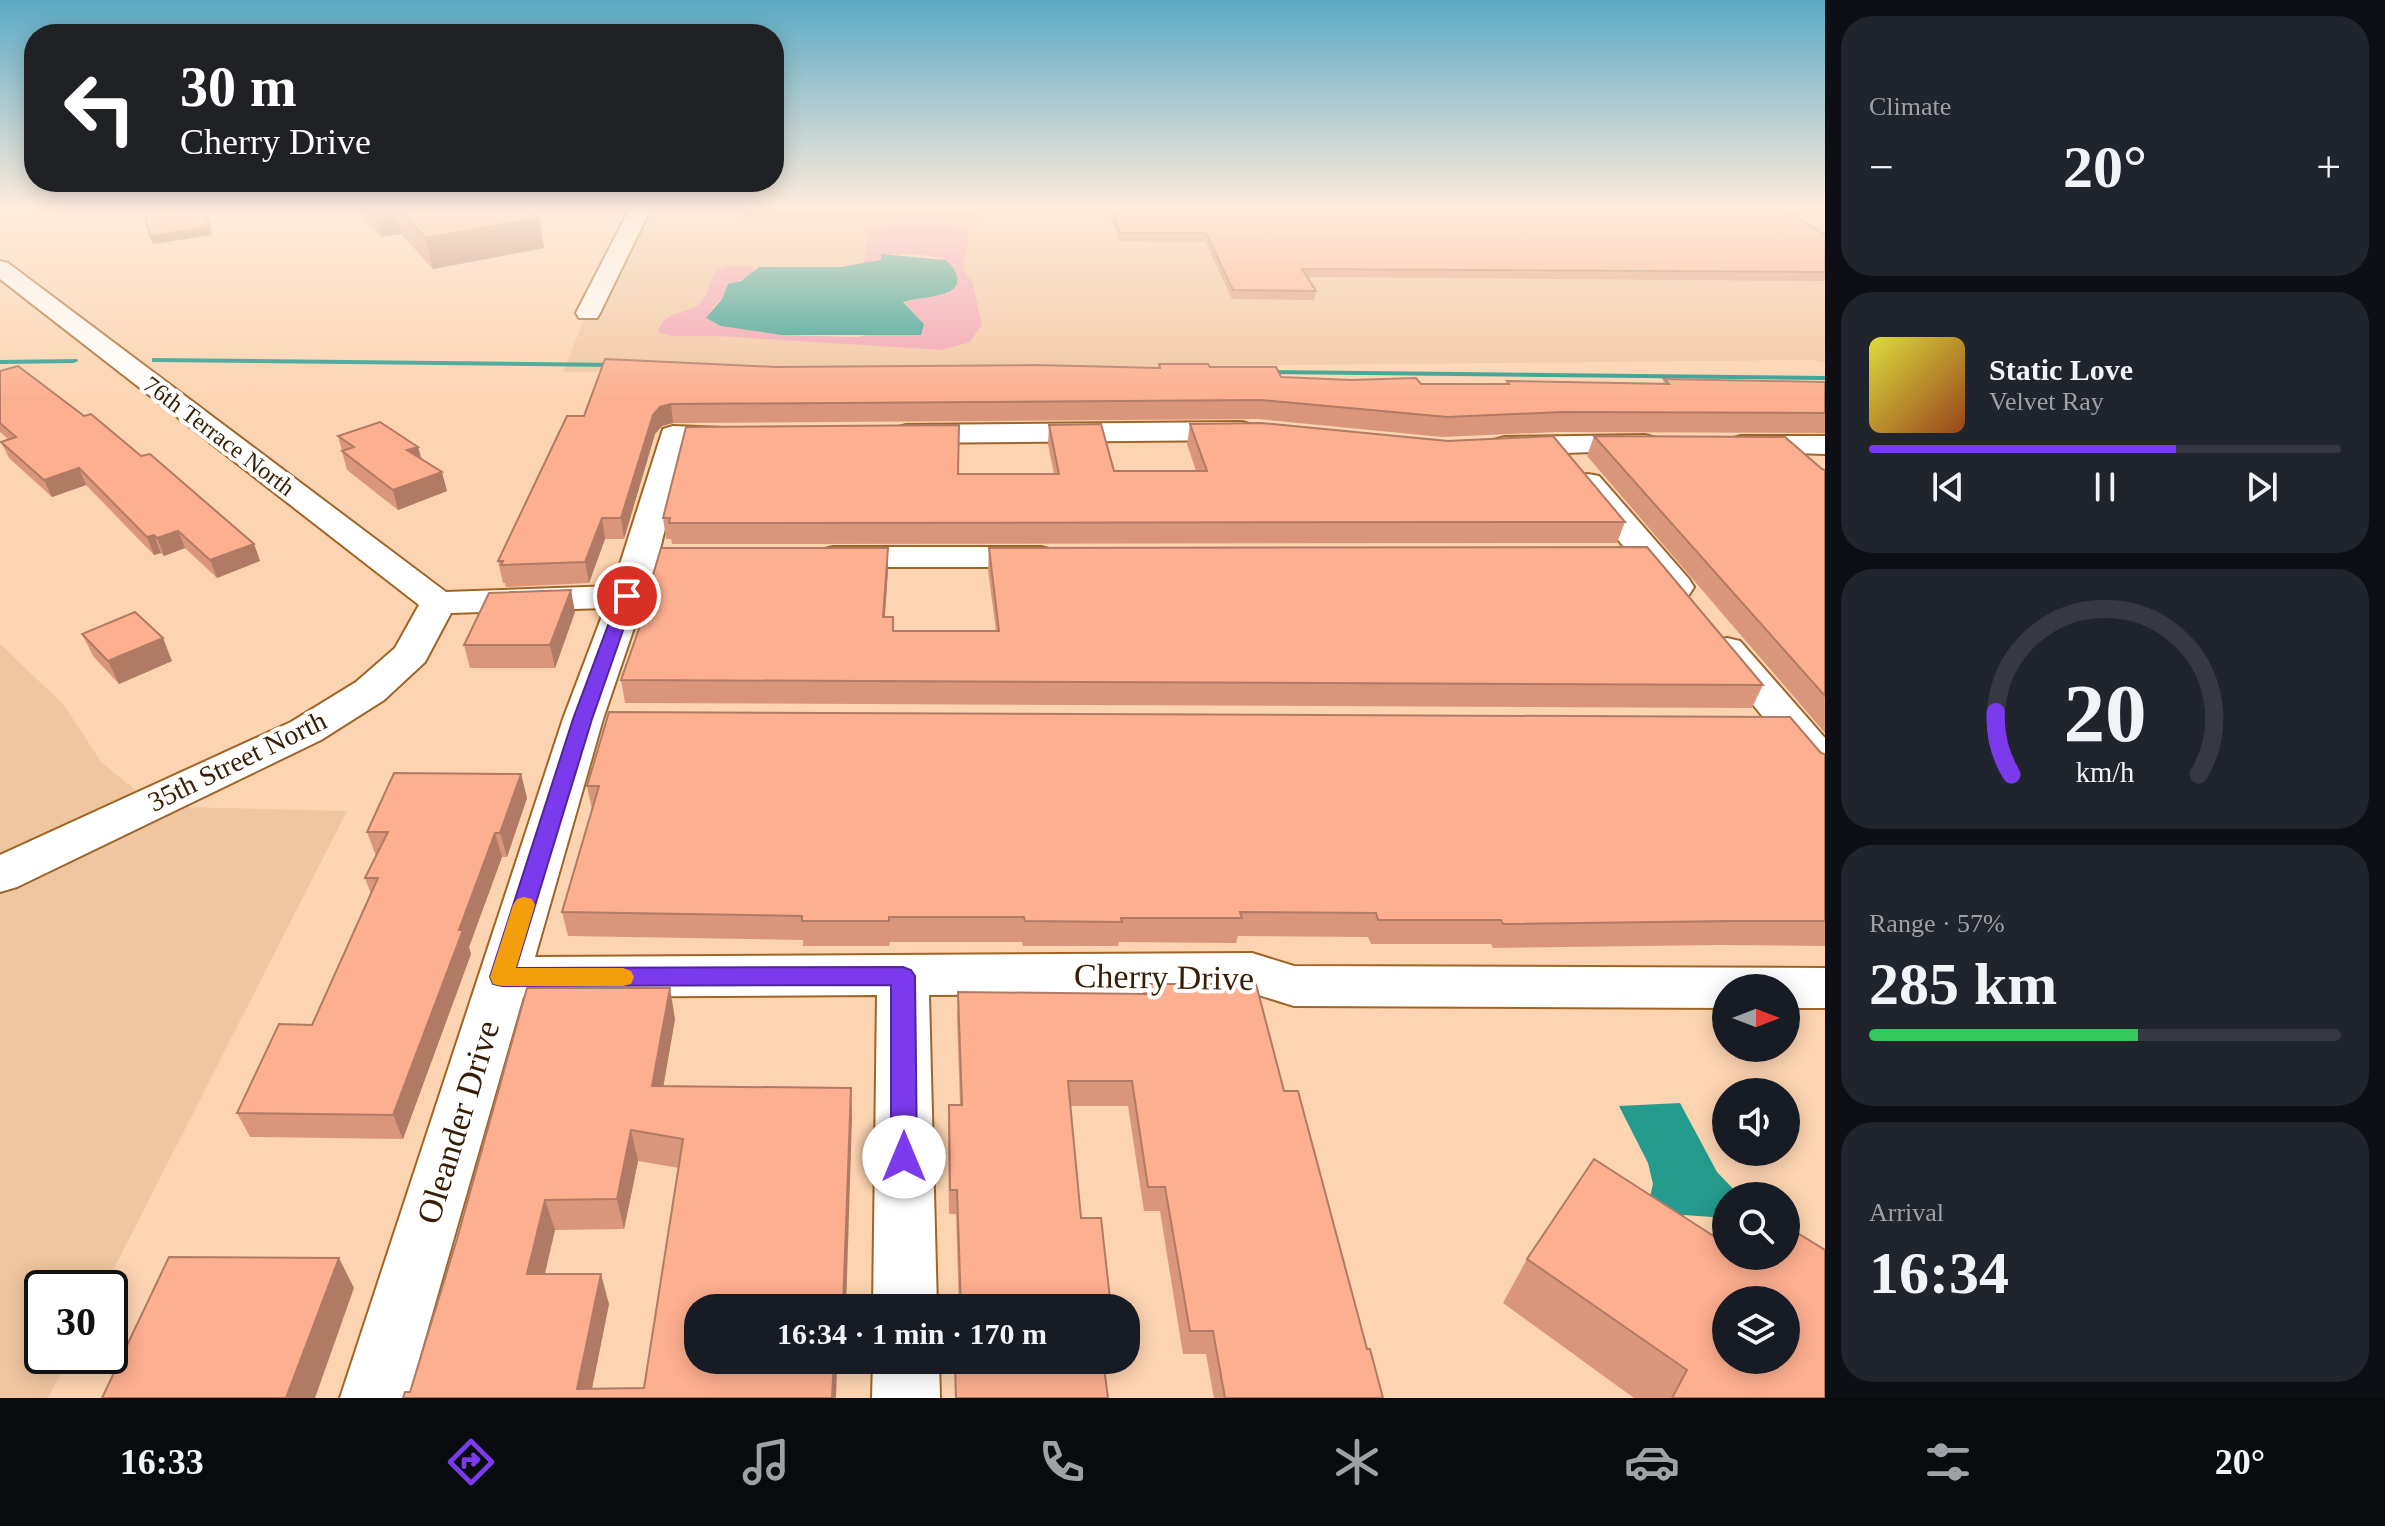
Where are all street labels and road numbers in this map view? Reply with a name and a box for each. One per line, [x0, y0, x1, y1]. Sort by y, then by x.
street label: 76th Terrace North [139, 371, 299, 501]
street label: 35th Street North [143, 704, 331, 818]
street label: Cherry Drive [1074, 957, 1254, 997]
street label: Oleander Drive [410, 1016, 506, 1228]

